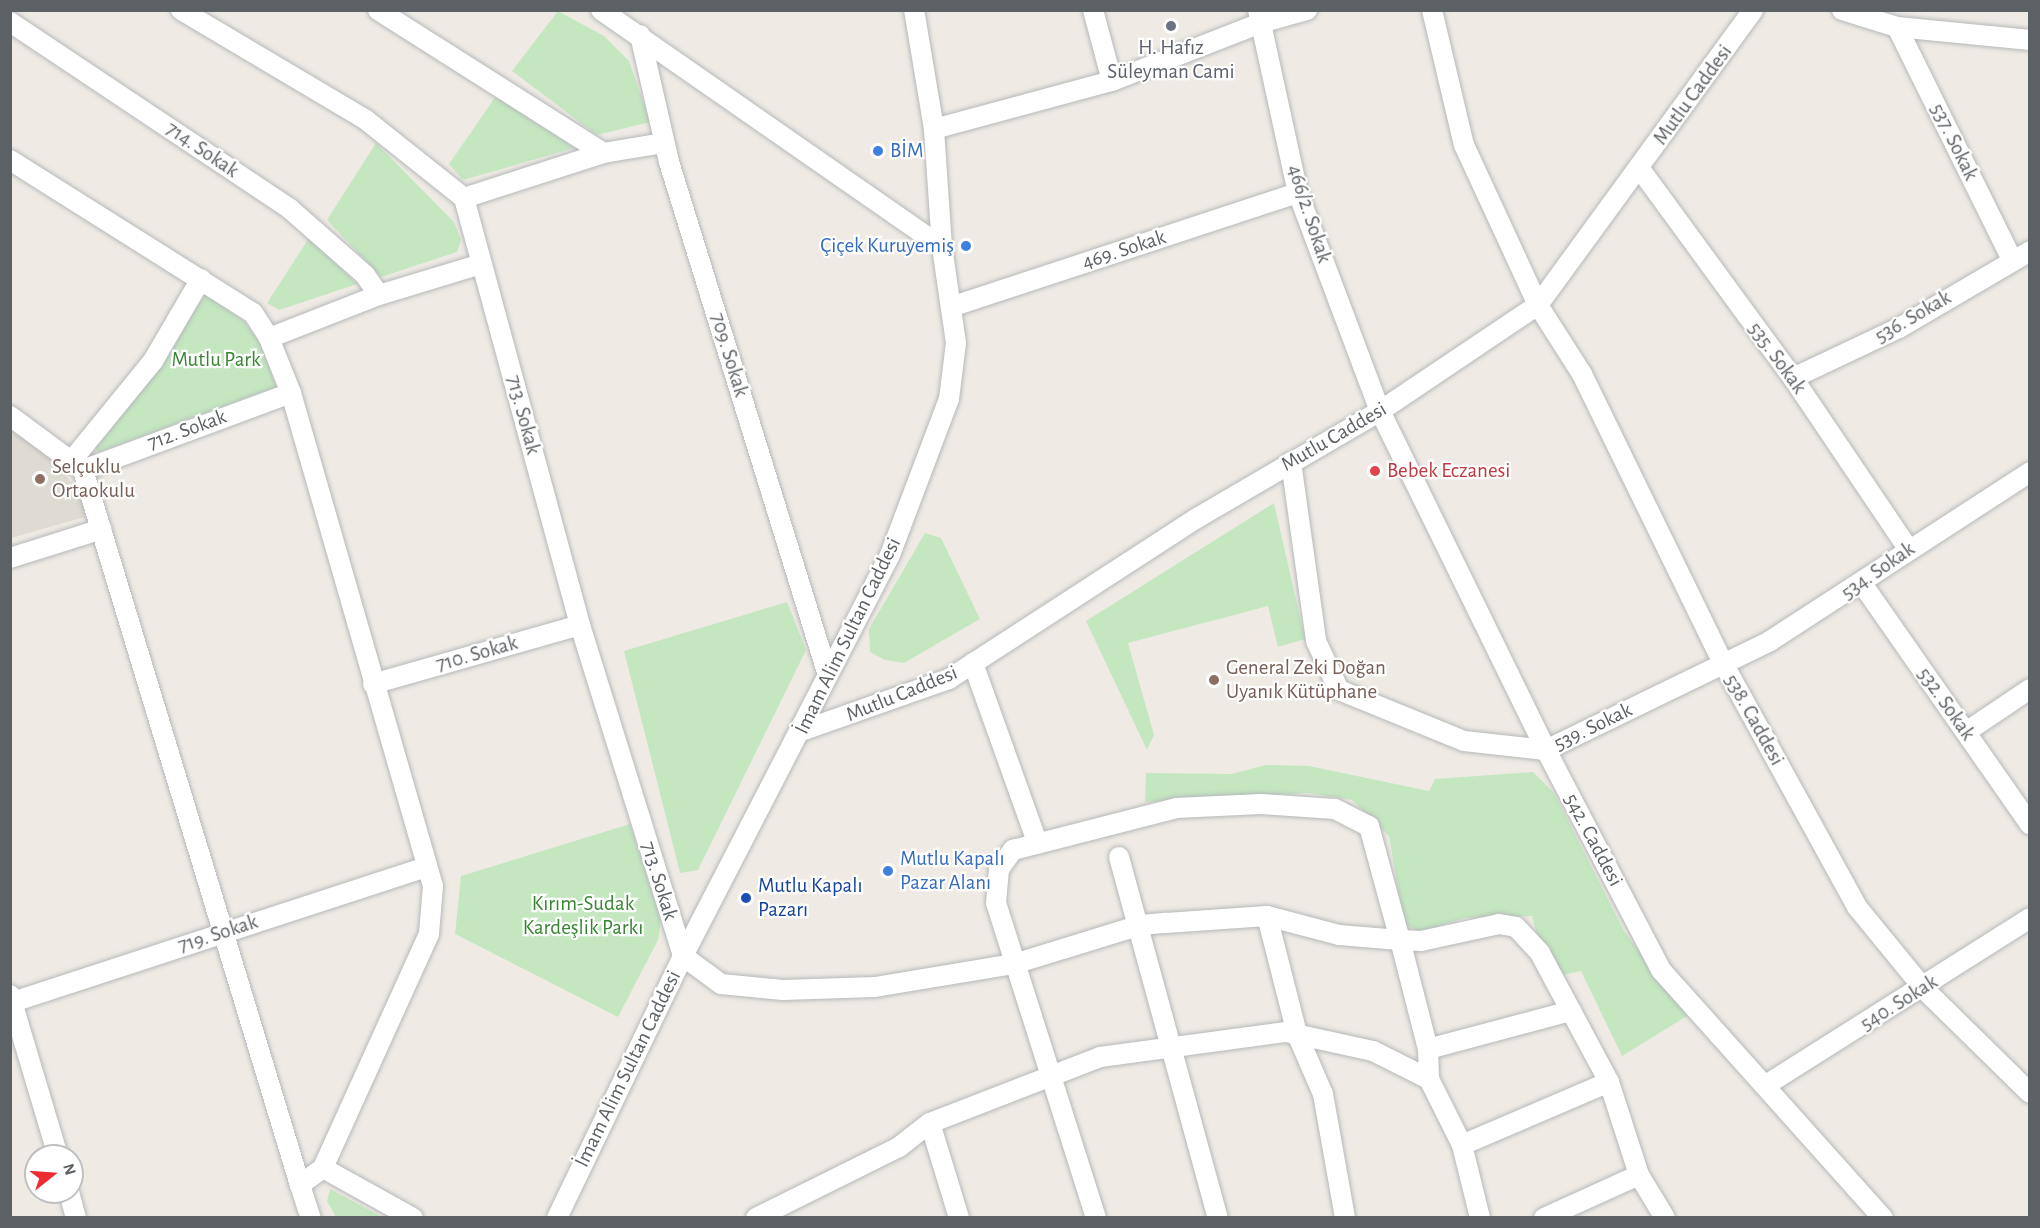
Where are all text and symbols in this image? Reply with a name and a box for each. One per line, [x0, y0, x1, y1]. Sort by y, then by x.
marker: H. Hafız Süleyman Cami [1164, 19, 1178, 33]
place label: H. Hafız Süleyman Cami [1107, 35, 1235, 85]
street label: Mutlu Caddesi [1648, 40, 1738, 150]
street label: 537. Sokak [1925, 99, 1983, 185]
street label: 714. Sokak [161, 116, 243, 184]
place label: BİM [890, 138, 923, 164]
marker: BİM [871, 144, 885, 158]
street label: 466/2. Sokak [1281, 162, 1337, 266]
street label: 469. Sokak [1079, 225, 1169, 275]
place label: Çiçek Kuruyemiş [820, 233, 954, 259]
marker: Çiçek Kuruyemiş [959, 239, 973, 253]
street label: 536. Sokak [1870, 285, 1956, 349]
street label: 709. Sokak [704, 310, 754, 400]
street label: 535. Sokak [1742, 317, 1812, 399]
park label: Mutlu Park [171, 347, 261, 373]
street label: 713. Sokak [500, 373, 546, 457]
street label: Mutlu Caddesi [1277, 397, 1391, 477]
street label: 712. Sokak [144, 404, 230, 456]
place label: Selçuklu Ortaokulu [52, 454, 135, 504]
place label: Bebek Eczanesi [1387, 458, 1510, 484]
marker: Bebek Eczanesi [1368, 464, 1382, 478]
marker: Selçuklu Ortaokulu [33, 472, 47, 486]
street label: İmam Alim Sultan Caddesi [789, 533, 907, 739]
street label: 534. Sokak [1836, 537, 1920, 605]
street label: 710. Sokak [433, 630, 521, 678]
place label: General Zeki Doğan Uyanık Kütüphane [1226, 655, 1386, 705]
street label: Mutlu Caddesi [843, 660, 961, 728]
street label: 532. Sokak [1912, 663, 1980, 745]
street label: 538. Caddesi [1719, 670, 1789, 770]
marker: General Zeki Doğan Uyanık Kütüphane [1207, 673, 1221, 687]
street label: 539. Sokak [1550, 697, 1636, 757]
street label: 542. Caddesi [1558, 789, 1628, 891]
street label: 713. Sokak [635, 839, 683, 923]
place label: Mutlu Kapalı Pazar Alanı [900, 846, 1005, 896]
marker: Mutlu Kapalı Pazar Alanı [881, 864, 895, 878]
place label: Mutlu Kapalı Pazarı [758, 873, 863, 923]
park label: Kırım-Sudak Kardeşlik Parkı [523, 891, 643, 941]
marker: Mutlu Kapalı Pazarı [739, 891, 753, 905]
street label: 719. Sokak [175, 909, 261, 959]
street label: İmam Alim Sultan Caddesi [569, 966, 687, 1172]
street label: 540. Sokak [1856, 969, 1942, 1037]
north arrow [24, 1144, 84, 1204]
text: N [60, 1162, 79, 1177]

